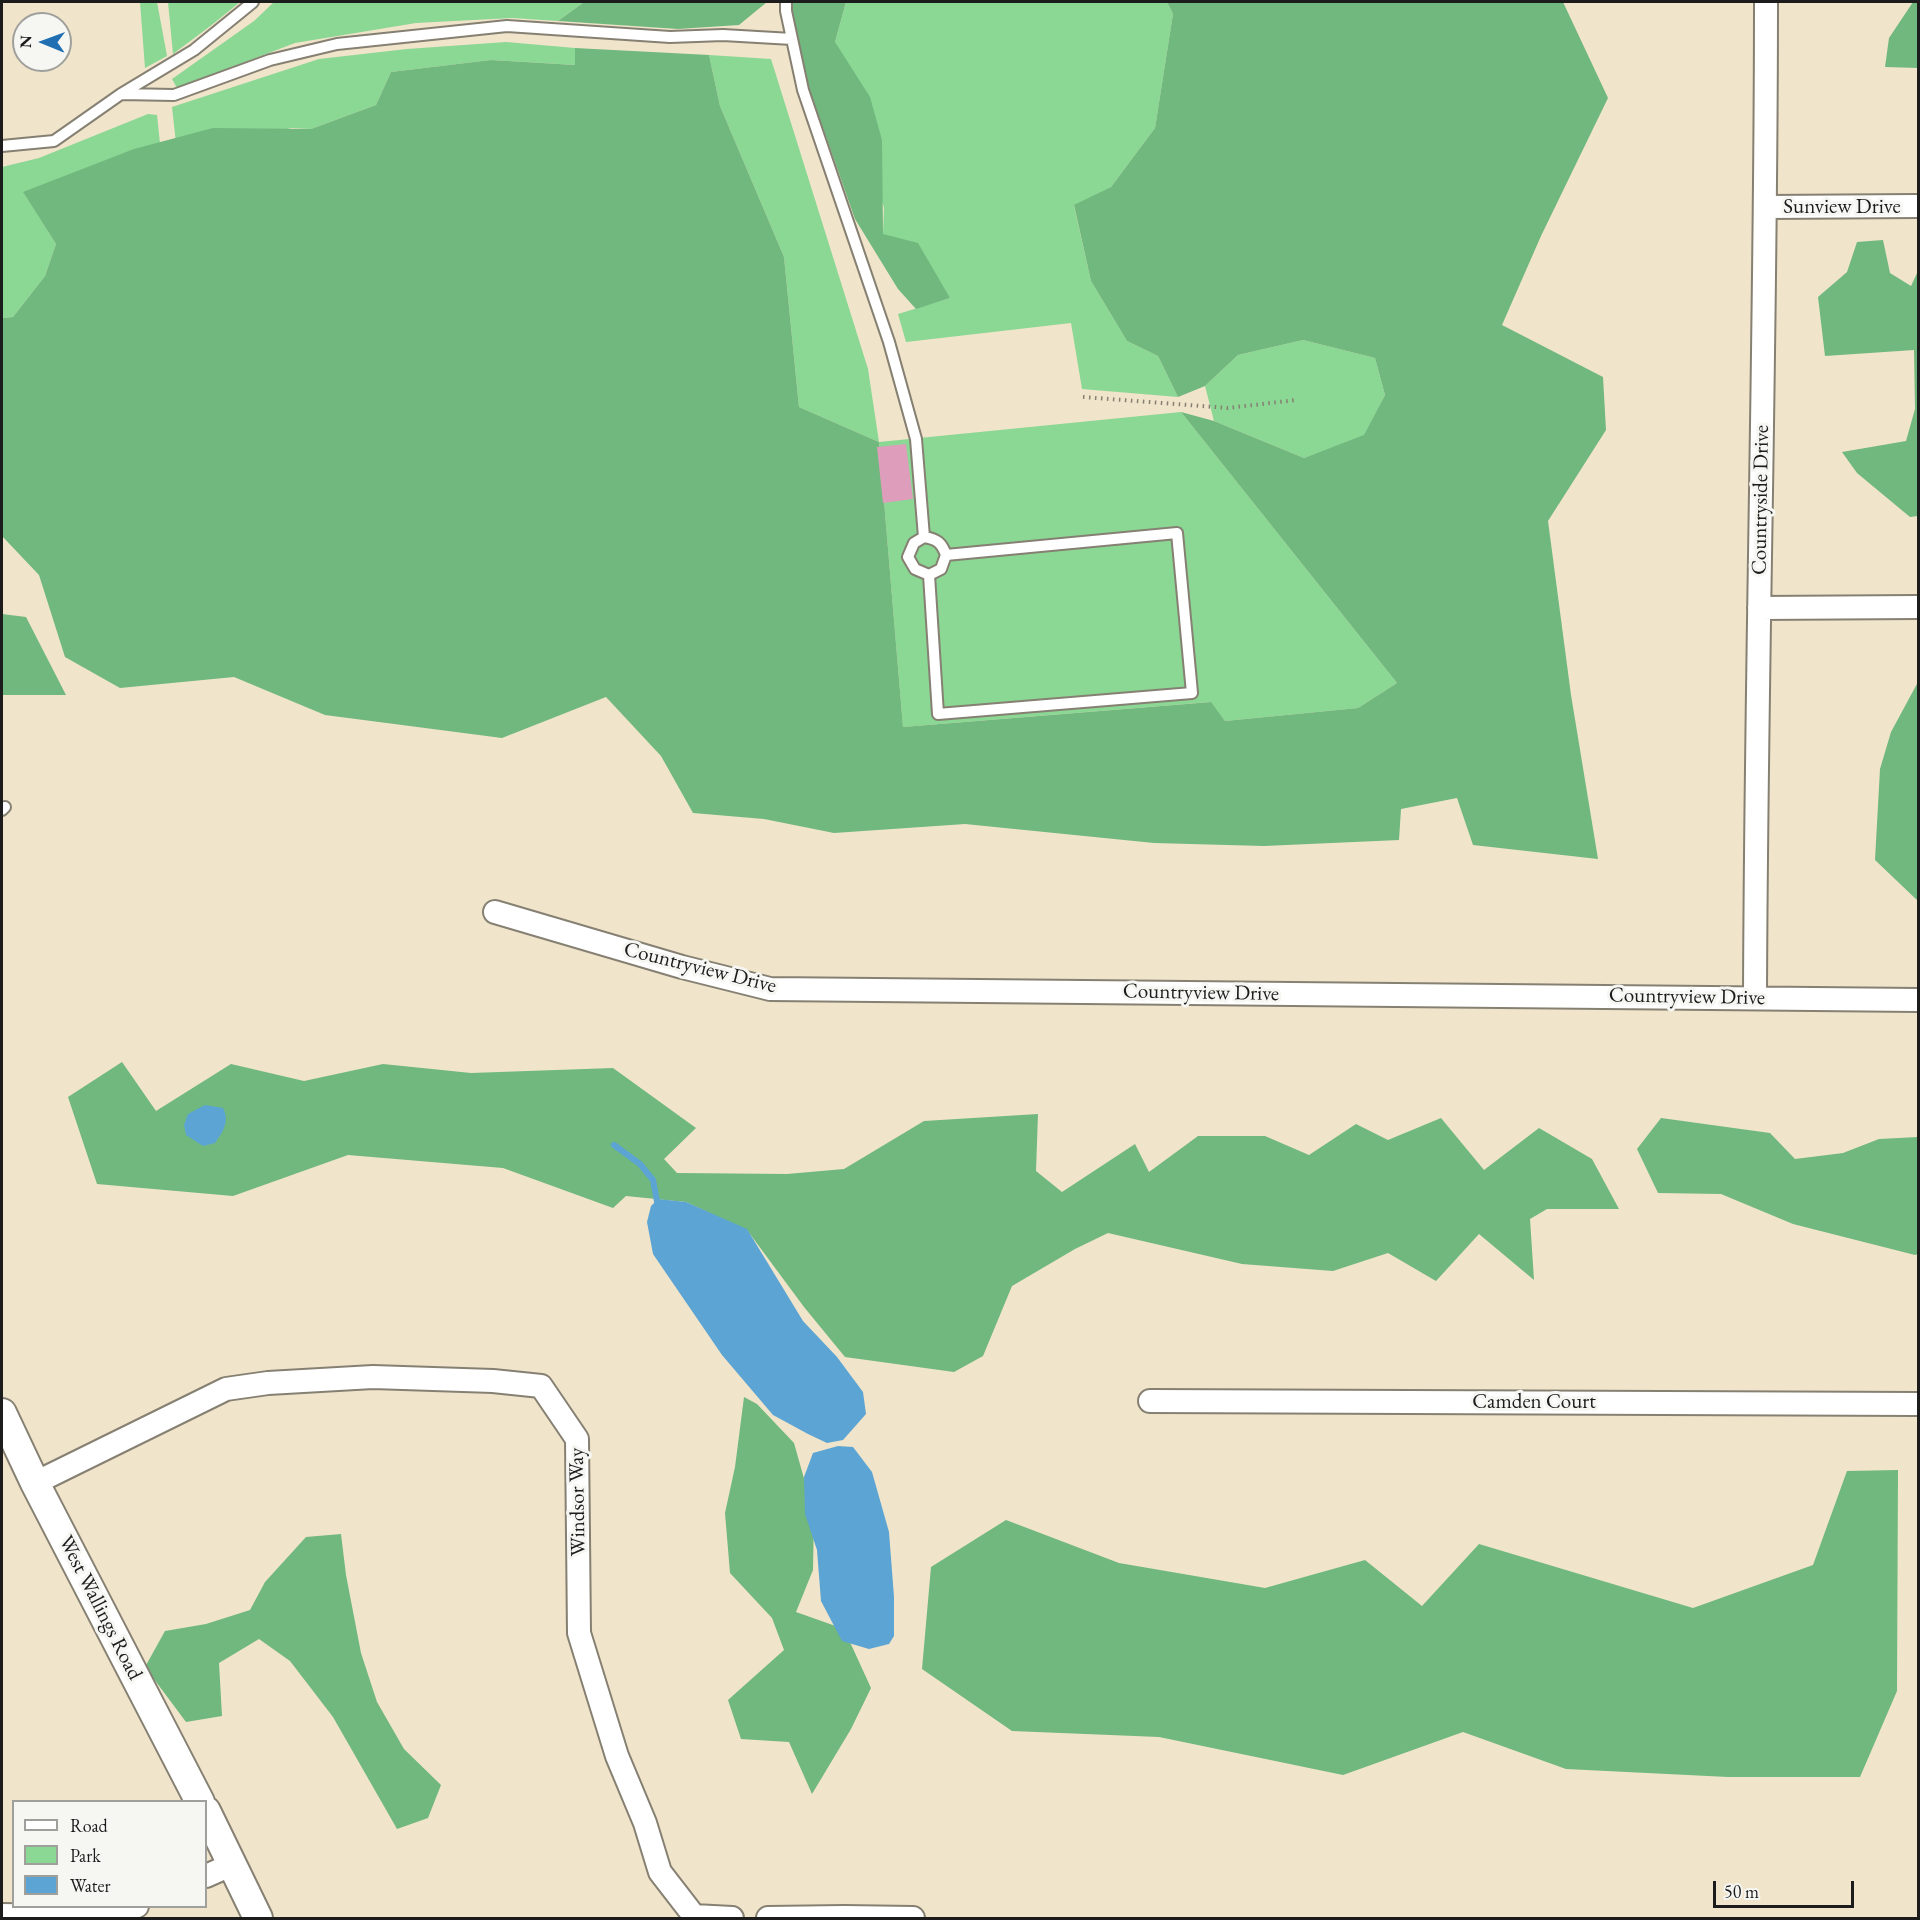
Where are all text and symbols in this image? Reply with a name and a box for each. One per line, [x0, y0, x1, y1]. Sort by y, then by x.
north arrow [12, 12, 72, 72]
text: N [15, 35, 36, 48]
street label: Sunview Drive [1783, 194, 1901, 220]
street label: Countryside Drive [1747, 425, 1775, 575]
street label: Countryview Drive [621, 937, 779, 999]
street label: Countryview Drive [1123, 979, 1279, 1007]
street label: Countryview Drive [1609, 983, 1765, 1011]
street label: Camden Court [1472, 1389, 1596, 1415]
street label: Windsor Way [564, 1448, 592, 1556]
street label: West Wallings Road [53, 1532, 147, 1684]
legend [12, 1800, 207, 1908]
text: Road [70, 1814, 108, 1837]
text: Park [70, 1844, 101, 1867]
scale bar [1716, 1869, 1857, 1907]
text: Water [70, 1874, 111, 1897]
text: 50 m [1724, 1880, 1759, 1903]

